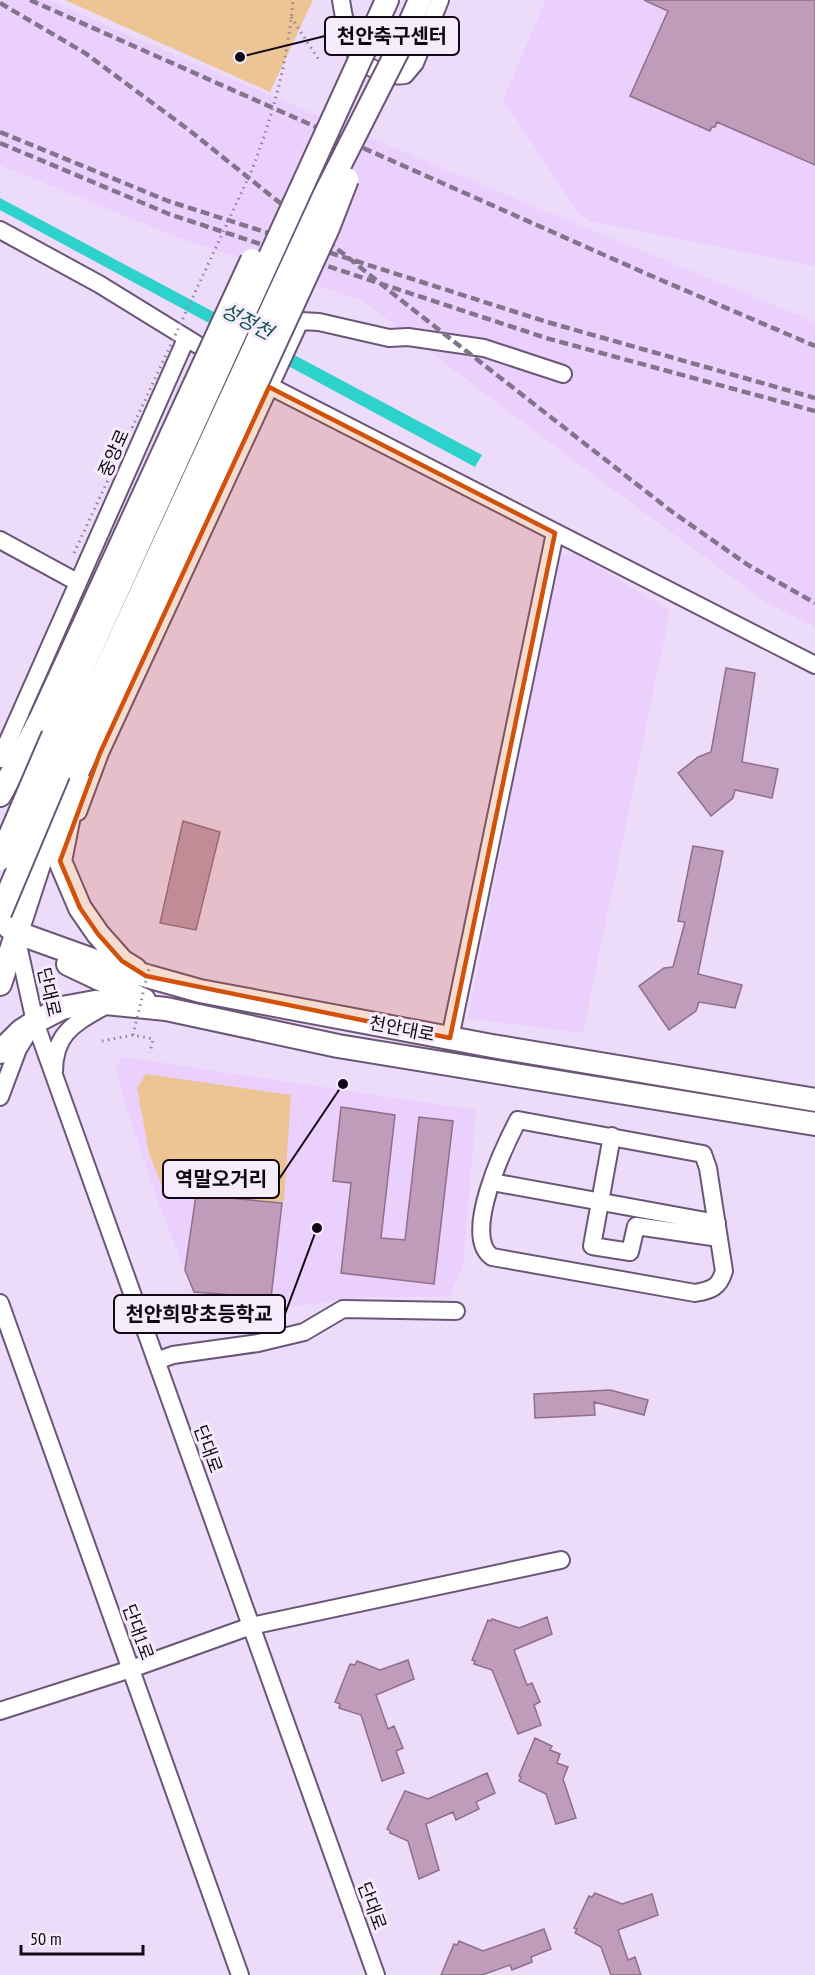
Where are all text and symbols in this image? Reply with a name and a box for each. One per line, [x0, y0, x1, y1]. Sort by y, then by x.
callout: 천안축구센터 [325, 17, 459, 55]
text: 천안축구센터 [337, 23, 447, 49]
water label: 성정천 [217, 297, 280, 347]
street label: 중앙로 [93, 425, 134, 480]
street label: 단대로 [33, 965, 66, 1019]
street label: 천안대로 [367, 1011, 437, 1046]
callout: 역말오거리 [163, 1160, 279, 1198]
text: 역말오거리 [175, 1166, 267, 1192]
callout: 천안희망초등학교 [114, 1295, 285, 1333]
text: 천안희망초등학교 [125, 1301, 273, 1327]
street label: 단대로 [189, 1422, 228, 1476]
street label: 단대1로 [118, 1601, 159, 1663]
street label: 단대로 [353, 1879, 392, 1933]
scale bar [21, 1918, 142, 1956]
text: 50 m [30, 1927, 62, 1950]

